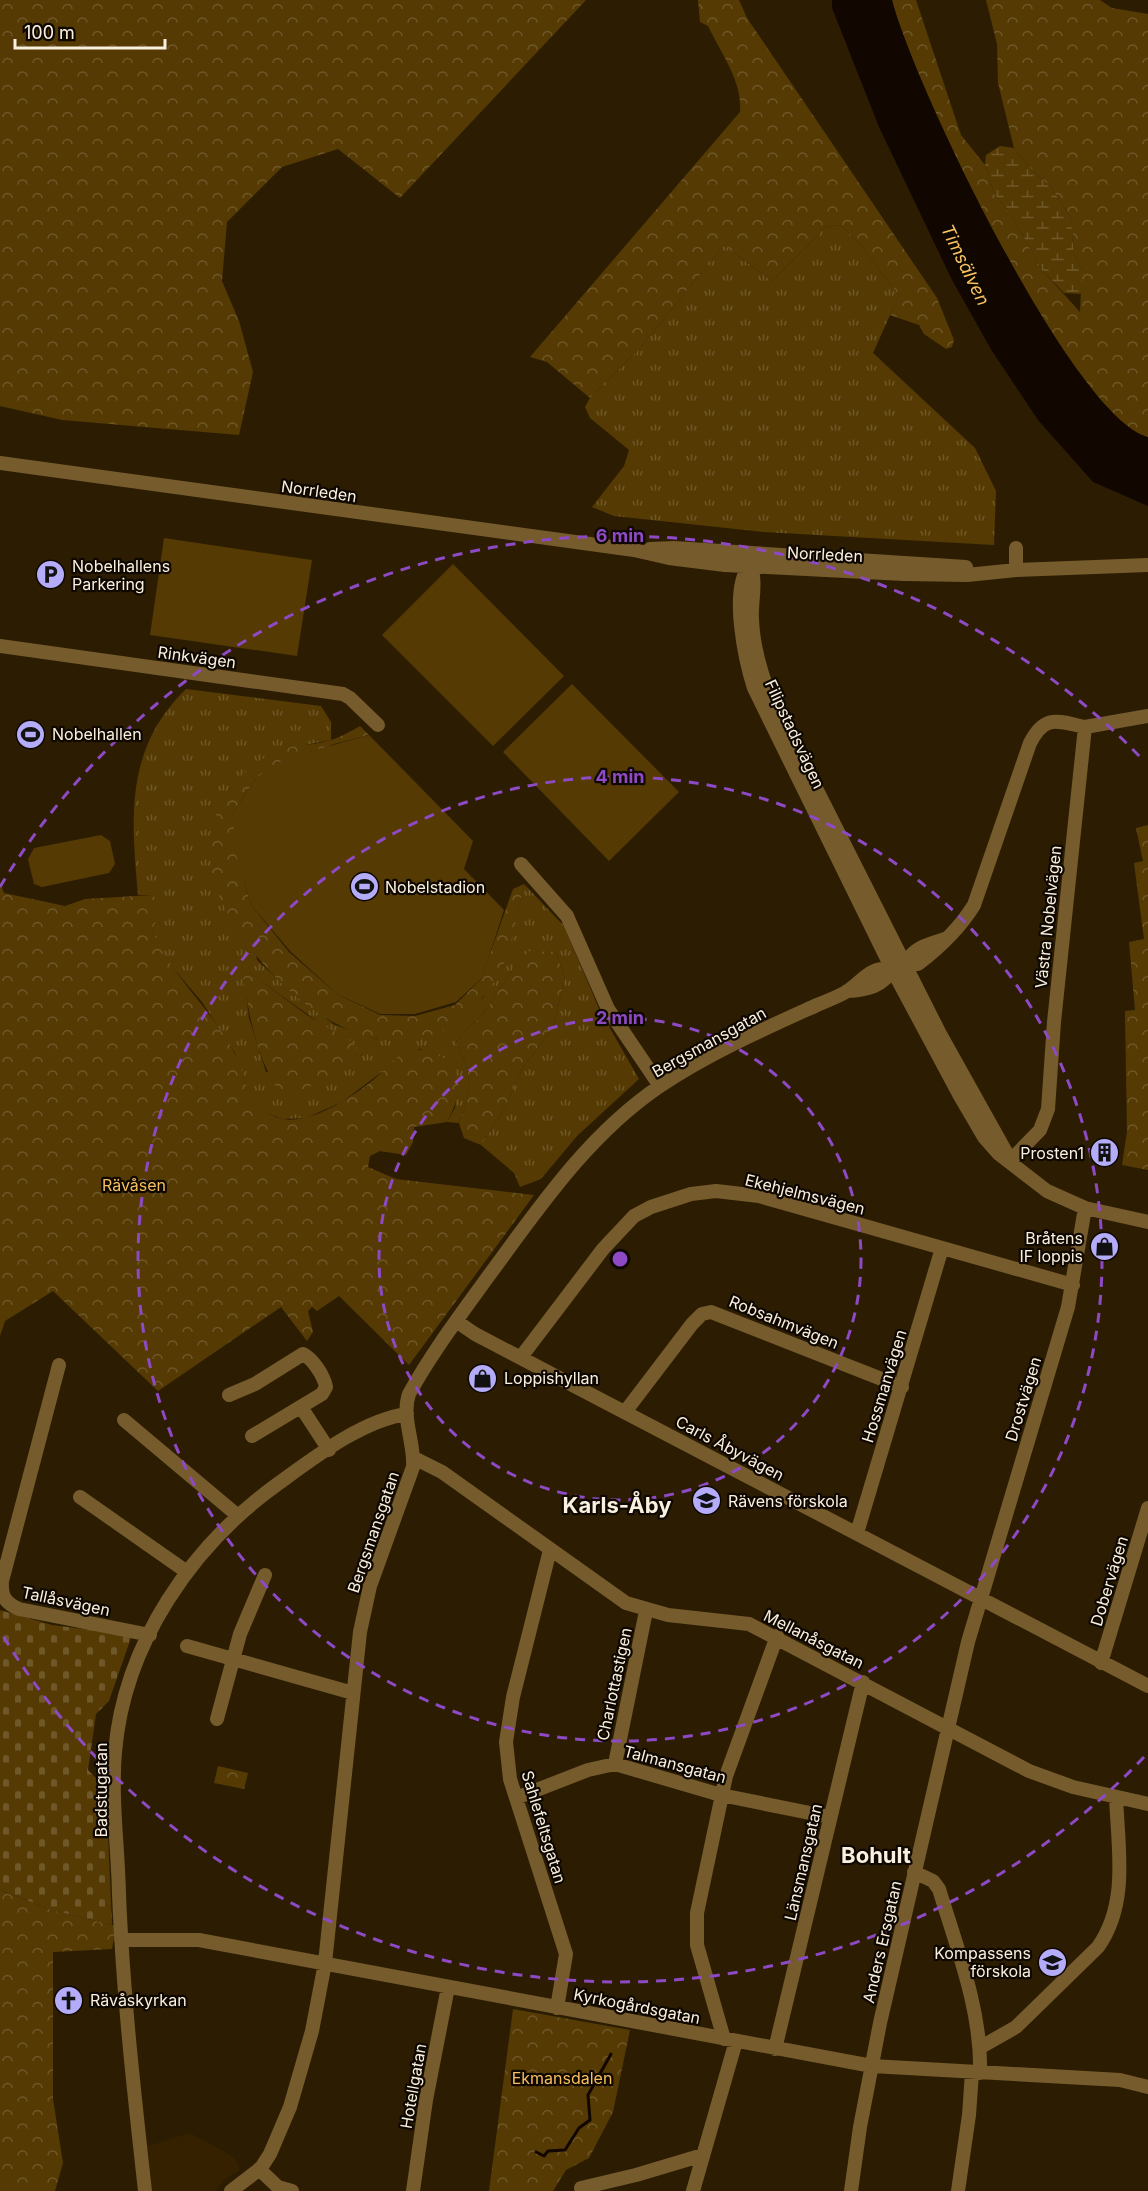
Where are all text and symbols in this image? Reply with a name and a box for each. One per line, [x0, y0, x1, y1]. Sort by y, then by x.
scale bar [15, 12, 165, 50]
text: 100 m [24, 22, 75, 43]
water label: Timsälven [937, 221, 994, 309]
street label: Norrleden [280, 476, 358, 506]
text: 6 min [596, 525, 644, 546]
street label: Norrleden [787, 542, 863, 566]
place label: Nobelhallens Parkering [72, 556, 170, 594]
parking icon: Nobelhallens Parkering [35, 559, 67, 591]
street label: Rinkvägen [157, 642, 237, 672]
street label: Filipstadsvägen [761, 676, 829, 792]
sports icon: Nobelhallen [15, 718, 47, 750]
place label: Nobelhallen [52, 724, 142, 744]
text: 4 min [596, 766, 644, 787]
street label: Västra Nobelvägen [1031, 844, 1065, 990]
sports icon: Nobelstadion [348, 871, 380, 903]
place label: Nobelstadion [385, 877, 485, 897]
street label: Bergsmansgatan [648, 1002, 770, 1082]
text: 2 min [596, 1007, 644, 1028]
building icon: Prosten1 [1089, 1137, 1121, 1169]
place label: Prosten1 [1020, 1143, 1084, 1163]
street label: Ekehjelmsvägen [743, 1169, 867, 1219]
park label: Rävåsen [102, 1175, 166, 1195]
place label: Bråtens IF loppis [1019, 1228, 1083, 1266]
shop icon: Bråtens IF loppis [1088, 1231, 1120, 1263]
centre of rings [610, 1249, 630, 1269]
street label: Robsahmvägen [726, 1291, 842, 1353]
street label: Hossmanvägen [857, 1327, 911, 1445]
street label: Drostvägen [1001, 1354, 1045, 1444]
shop icon: Loppishyllan [467, 1362, 499, 1394]
place label: Loppishyllan [504, 1368, 599, 1388]
street label: Carls Åbyvägen [672, 1411, 788, 1485]
street label: Bergsmansgatan [343, 1469, 403, 1595]
school or university icon: Rävens förskola [691, 1485, 723, 1517]
district label: Karls-Åby [563, 1491, 671, 1518]
place label: Rävens förskola [728, 1491, 848, 1511]
street label: Dobervägen [1086, 1534, 1132, 1628]
street label: Tallåsvägen [20, 1582, 112, 1620]
street label: Mellanåsgatan [760, 1605, 868, 1673]
street label: Charlottastigen [592, 1626, 636, 1742]
street label: Talmansgatan [621, 1741, 729, 1787]
street label: Badstugatan [91, 1743, 111, 1837]
street label: Sahlefeltsgatan [517, 1768, 571, 1886]
street label: Länsmansgatan [780, 1802, 826, 1922]
district label: Bohult [841, 1842, 911, 1868]
street label: Anders Ersgatan [858, 1879, 906, 2005]
place label: Kompassens förskola [934, 1943, 1031, 1981]
school or university icon: Kompassens förskola [1036, 1946, 1068, 1978]
church icon: Rävåskyrkan [53, 1984, 85, 2016]
street label: Kyrkogårdsgatan [572, 1984, 702, 2028]
place label: Rävåskyrkan [90, 1990, 187, 2010]
street label: Hotellgatan [396, 2042, 430, 2130]
park label: Ekmansdalen [512, 2068, 612, 2088]

